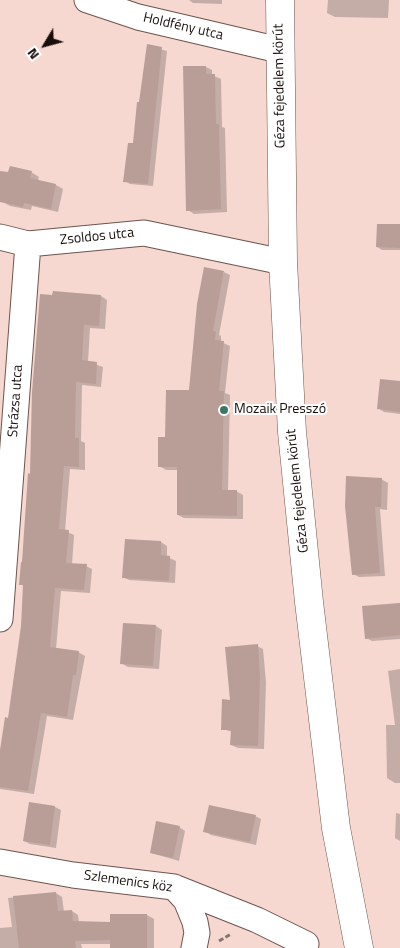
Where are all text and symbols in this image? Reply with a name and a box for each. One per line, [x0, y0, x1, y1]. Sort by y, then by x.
street label: Holdfény utca [141, 10, 225, 44]
north arrow [20, 20, 70, 70]
street label: Géza fejedelem körút [271, 24, 289, 148]
text: N [21, 44, 44, 65]
street label: Zsoldos utca [59, 225, 135, 249]
street label: Strázsa utca [5, 364, 27, 438]
place label: Mozaik Presszó [234, 402, 326, 418]
marker: Mozaik Presszó [218, 404, 230, 416]
street label: Géza fejedelem körút [283, 428, 313, 554]
street label: Szlemenics köz [83, 867, 173, 897]

